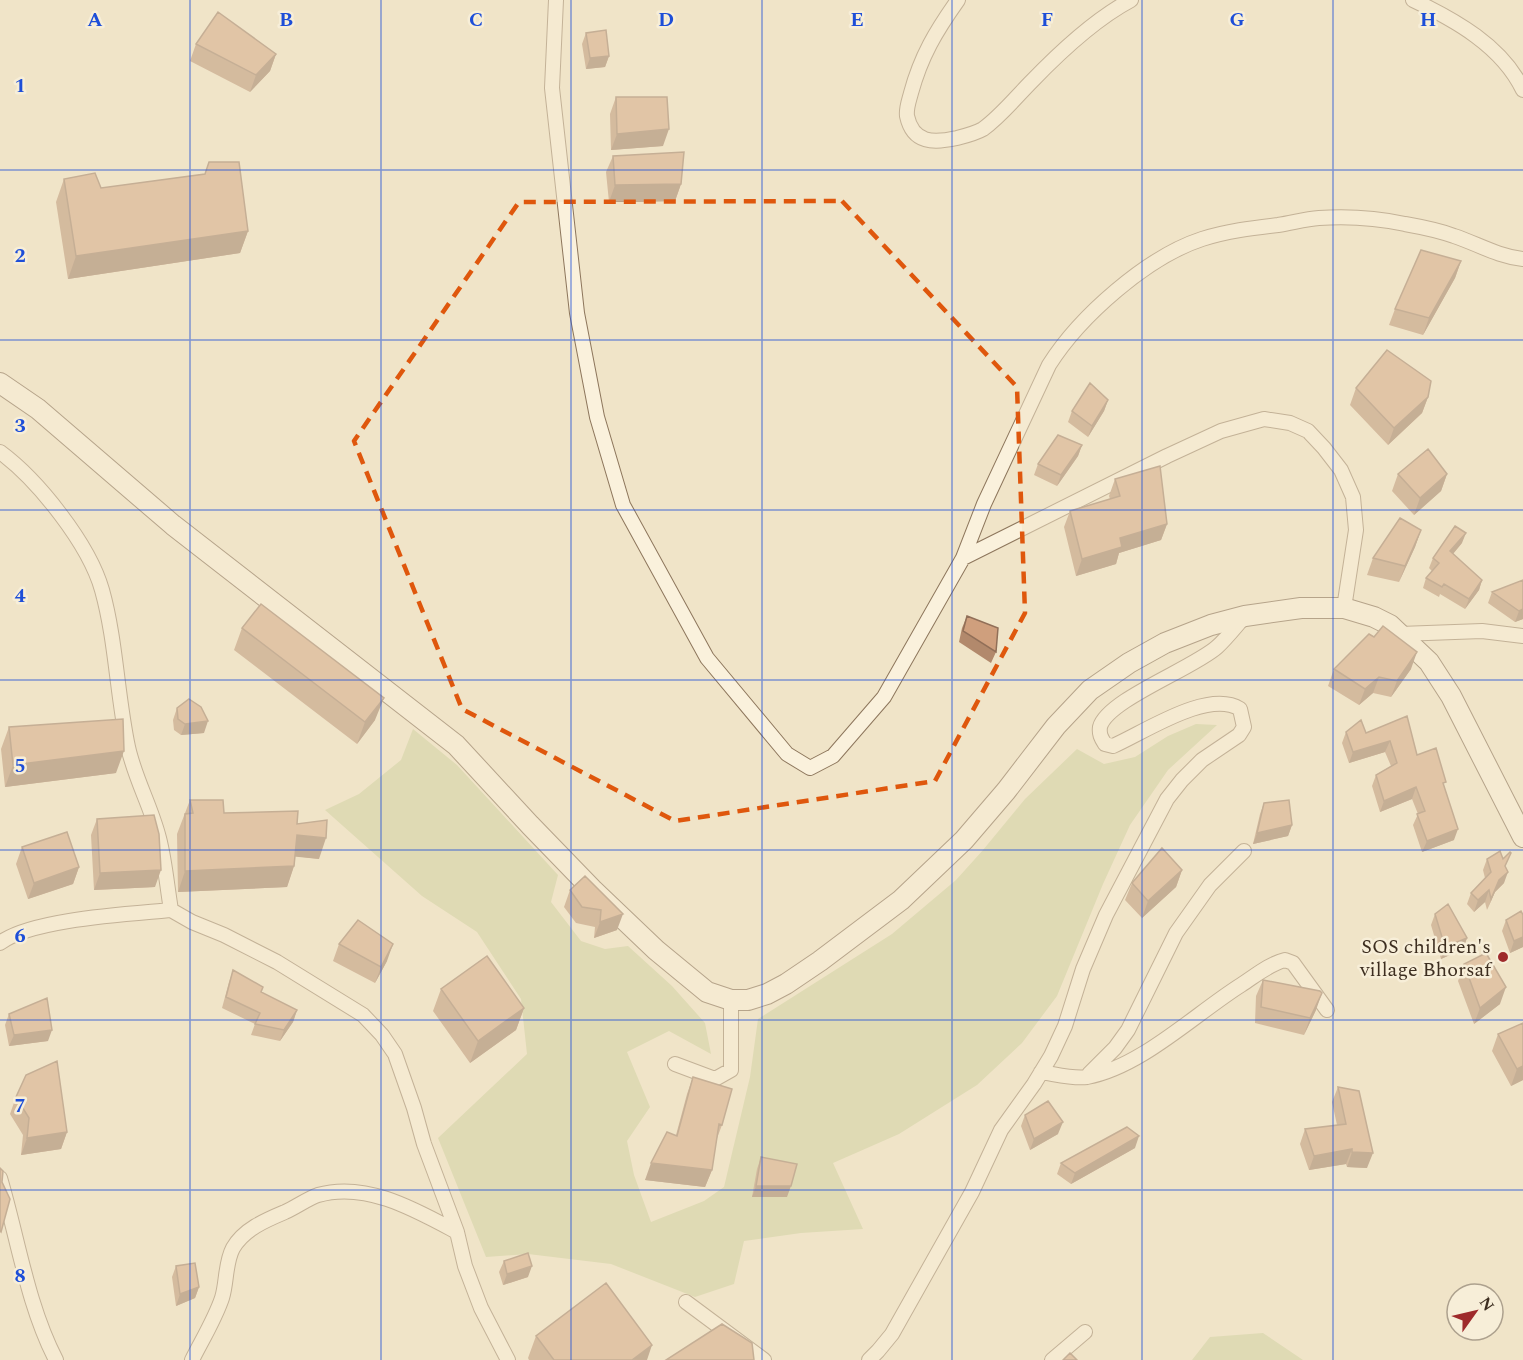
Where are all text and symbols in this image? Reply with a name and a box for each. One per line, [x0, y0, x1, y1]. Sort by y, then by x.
text: A [87, 5, 103, 35]
text: B [279, 5, 293, 35]
text: C [469, 5, 483, 35]
text: D [658, 5, 674, 35]
text: E [850, 5, 864, 35]
text: F [1041, 5, 1053, 35]
text: G [1229, 5, 1245, 35]
text: H [1420, 5, 1436, 35]
text: 1 [14, 71, 26, 101]
text: 2 [14, 241, 26, 271]
text: 3 [14, 411, 26, 441]
text: 4 [14, 581, 26, 611]
text: 5 [14, 751, 26, 781]
text: 6 [14, 921, 26, 951]
place label: SOS children's village Bhorsaf [1359, 932, 1493, 985]
marker: SOS children's village Bhorsaf [1496, 950, 1510, 964]
text: 7 [14, 1091, 26, 1121]
text: 8 [14, 1261, 26, 1291]
north arrow [1445, 1282, 1505, 1342]
text: N [1473, 1292, 1500, 1316]

